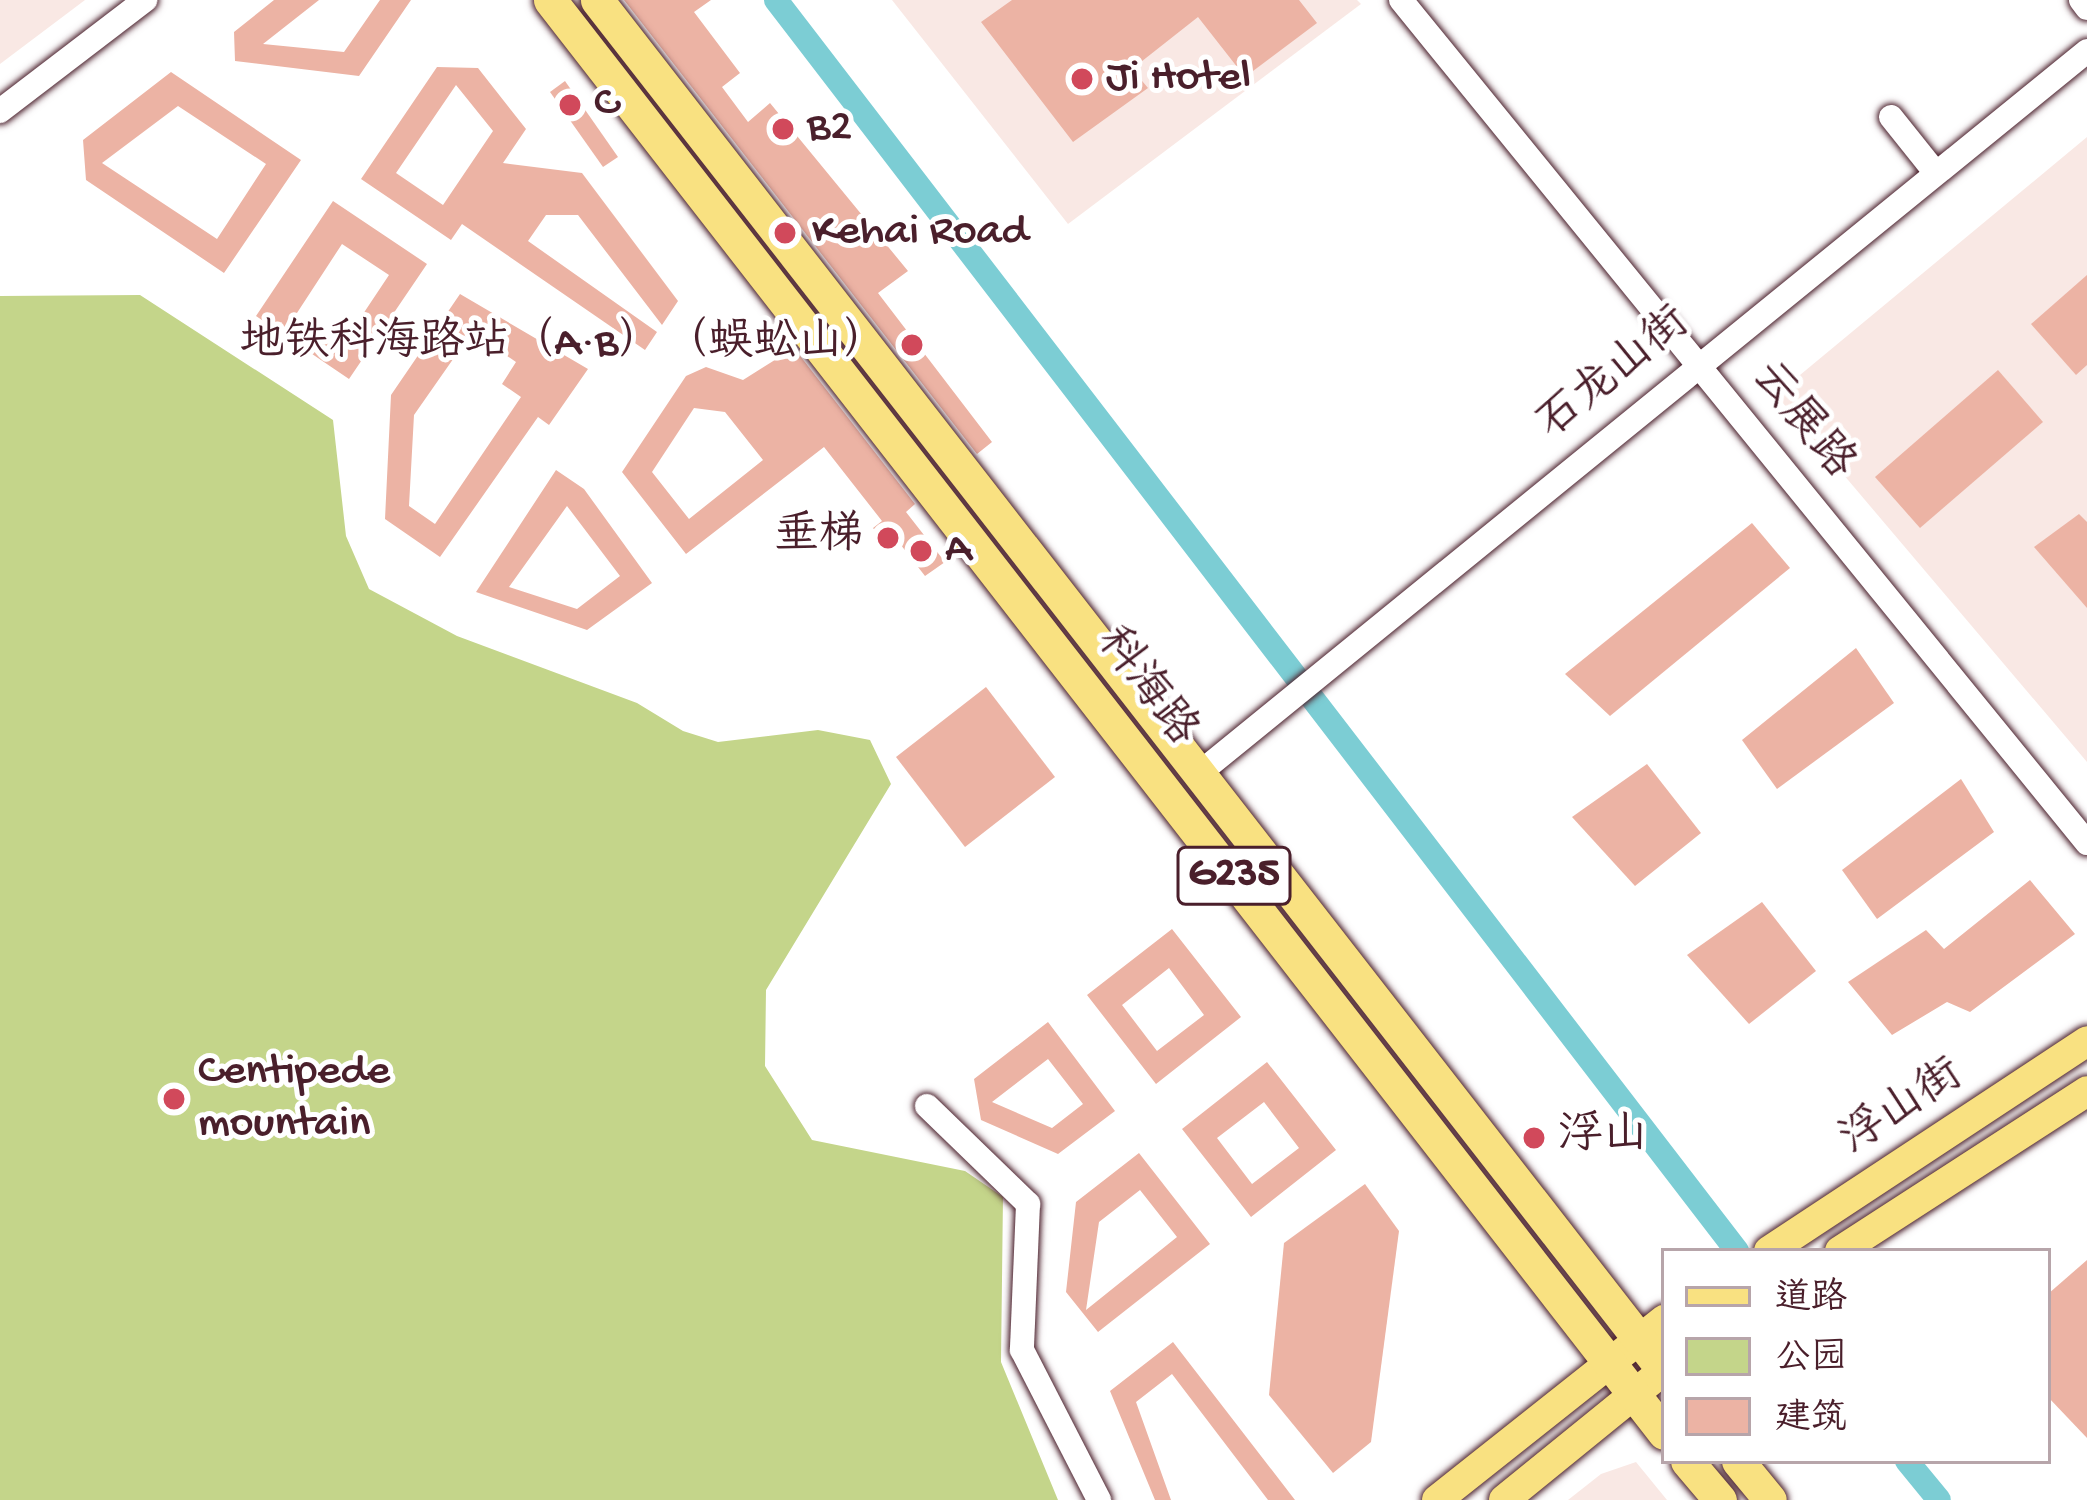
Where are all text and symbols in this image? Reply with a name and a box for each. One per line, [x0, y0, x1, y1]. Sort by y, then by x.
place label: Ji Hotel [1106, 52, 1251, 106]
marker: Ji Hotel [1069, 66, 1095, 92]
place label: C [594, 78, 618, 132]
marker: C [557, 92, 583, 118]
place label: B2 [807, 102, 852, 156]
marker: B2 [770, 116, 796, 142]
place label: Kehai Road [812, 206, 1028, 260]
marker: Kehai Road [769, 217, 801, 249]
street label: 石龙山街 [1528, 297, 1702, 453]
place label: 地铁科海路站（A·B）（蜈蚣山） [239, 318, 888, 372]
marker: 地铁科海路站（A·B）（蜈蚣山） [899, 332, 925, 358]
street label: 云展路 [1738, 353, 1864, 491]
place label: 垂梯 [774, 511, 864, 565]
place label: A [945, 524, 972, 578]
marker: 垂梯 [875, 525, 901, 551]
marker: A [908, 538, 934, 564]
street label: 科海路 [1083, 618, 1207, 758]
road number: G235 [1174, 840, 1294, 912]
place label: Centipede mountain [198, 1046, 390, 1152]
street label: 浮山街 [1832, 1050, 1974, 1168]
marker: Centipede mountain [161, 1086, 187, 1112]
place label: 浮山 [1558, 1111, 1648, 1165]
marker: 浮山 [1521, 1125, 1547, 1151]
legend [1661, 1248, 2051, 1464]
text: 道路 [1775, 1279, 1847, 1322]
text: 公园 [1775, 1339, 1847, 1382]
text: 建筑 [1775, 1399, 1847, 1442]

